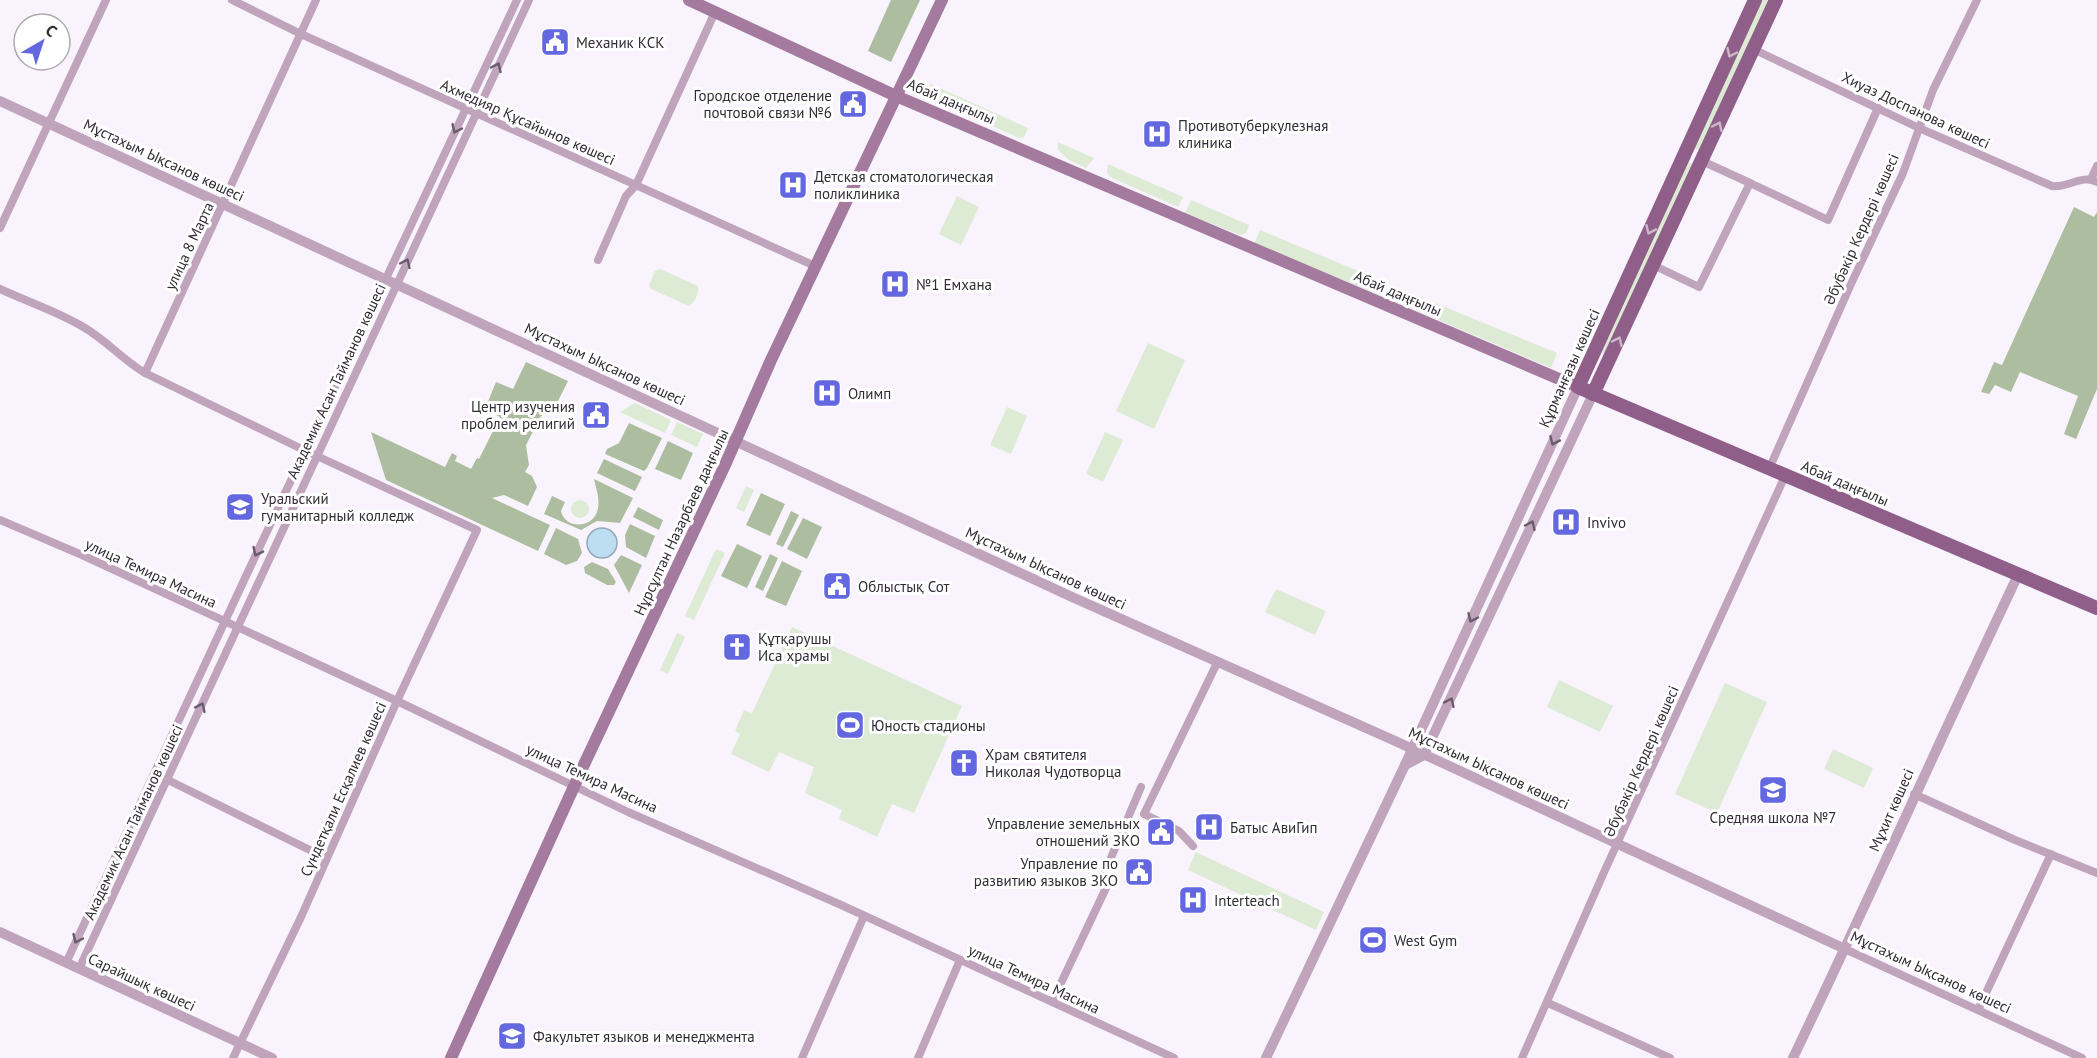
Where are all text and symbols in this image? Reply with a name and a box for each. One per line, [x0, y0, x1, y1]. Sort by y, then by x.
north arrow [12, 12, 72, 72]
text: С [42, 20, 61, 41]
public building icon: Механик КСК [539, 26, 571, 58]
place label: Механик КСК [576, 33, 664, 52]
one-way arrow [1726, 47, 1738, 58]
one-way arrow [490, 63, 502, 74]
street label: Хиуаз Доспанова көшесі [1839, 67, 1993, 153]
street label: Абай даңғылы [904, 74, 998, 128]
street label: Ахмедияр Құсайынов көшесі [438, 75, 618, 169]
place label: Городское отделение почтовой связи №6 [693, 86, 832, 122]
public building icon: Городское отделение почтовой связи №6 [837, 88, 869, 120]
street label: Мұстахым Ықсанов көшесі [80, 114, 248, 206]
place label: Противотуберкулезная клиника [1178, 116, 1328, 152]
hospital icon: Противотуберкулезная клиника [1141, 118, 1173, 150]
one-way arrow [1710, 121, 1722, 132]
one-way arrow [452, 123, 464, 134]
street label: Әбубәкір Кердері көшесі [1819, 150, 1903, 308]
place label: Детская стоматологическая поликлиника [814, 167, 993, 203]
hospital icon: Детская стоматологическая поликлиника [777, 169, 809, 201]
street label: улица 8 Марта [160, 199, 218, 293]
one-way arrow [1645, 224, 1657, 235]
one-way arrow [398, 258, 410, 269]
street label: Абай даңғылы [1351, 266, 1445, 320]
hospital icon: №1 Емхана [879, 268, 911, 300]
place label: №1 Емхана [916, 275, 992, 294]
street label: Академик Асан Тайманов көшесі [282, 280, 390, 482]
street label: Құрманғазы көшесі [1534, 306, 1604, 430]
street label: Мұстахым Ықсанов көшесі [521, 318, 689, 410]
one-way arrow [1610, 336, 1622, 347]
hospital icon: Олимп [811, 377, 843, 409]
place label: Олимп [848, 384, 891, 403]
place label: Центр изучения проблем религий [461, 397, 575, 433]
public building icon: Центр изучения проблем религий [580, 399, 612, 431]
street label: Нұрсұлтан Назарбаев даңғылы [629, 426, 733, 618]
one-way arrow [1549, 434, 1561, 445]
street label: Абай даңғылы [1798, 456, 1892, 510]
place label: Уральский гуманитарный колледж [261, 489, 414, 525]
school or university icon: Уральский гуманитарный колледж [224, 491, 256, 523]
hospital icon: Invivo [1550, 506, 1582, 538]
place label: Invivo [1587, 513, 1626, 532]
one-way arrow [1524, 521, 1536, 532]
street label: Мұстахым Ықсанов көшесі [962, 522, 1130, 614]
street label: улица Темира Масина [82, 534, 220, 612]
one-way arrow [253, 546, 264, 557]
public building icon: Облыстық Сот [821, 570, 853, 602]
place label: Облыстық Сот [858, 577, 949, 596]
one-way arrow [1468, 611, 1480, 622]
place label: Құтқарушы Иса храмы [758, 629, 831, 665]
church icon: Құтқарушы Иса храмы [721, 631, 753, 663]
street label: Әбубәкір Кердері көшесі [1599, 682, 1683, 840]
one-way arrow [1442, 698, 1454, 709]
street label: Сүндетқали Есқалиев көшесі [296, 699, 390, 879]
one-way arrow [194, 702, 206, 713]
sports icon: Юность стадионы [834, 709, 866, 741]
place label: Юность стадионы [871, 716, 986, 735]
street label: Академик Асан Тайманов көшесі [79, 721, 187, 923]
street label: Мұстахым Ықсанов көшесі [1405, 722, 1573, 814]
street label: улица Темира Масина [523, 739, 661, 817]
place label: Храм святителя Николая Чудотворца [985, 745, 1121, 781]
church icon: Храм святителя Николая Чудотворца [948, 747, 980, 779]
street label: Мұхит көшесі [1864, 766, 1918, 854]
school or university icon: Средняя школа №7 [1757, 774, 1789, 806]
place label: Средняя школа №7 [1710, 808, 1836, 827]
hospital icon: Батыс АвиГип [1193, 811, 1225, 843]
place label: Управление земельных отношений ЗКО [987, 814, 1140, 850]
public building icon: Управление земельных отношений ЗКО [1145, 816, 1177, 848]
place label: Батыс АвиГип [1230, 818, 1318, 837]
place label: Управление по развитию языков ЗКО [974, 854, 1118, 890]
public building icon: Управление по развитию языков ЗКО [1123, 856, 1155, 888]
hospital icon: Interteach [1177, 884, 1209, 916]
place label: Interteach [1214, 891, 1280, 910]
sports icon: West Gym [1357, 924, 1389, 956]
street label: Мұстахым Ықсанов көшесі [1847, 926, 2015, 1018]
place label: West Gym [1394, 931, 1457, 950]
one-way arrow [73, 932, 85, 943]
street label: улица Темира Масина [965, 940, 1103, 1018]
street label: Сарайшық көшесі [85, 949, 199, 1015]
school or university icon: Факультет языков и менеджмента [496, 1020, 528, 1052]
place label: Факультет языков и менеджмента [533, 1027, 755, 1046]

